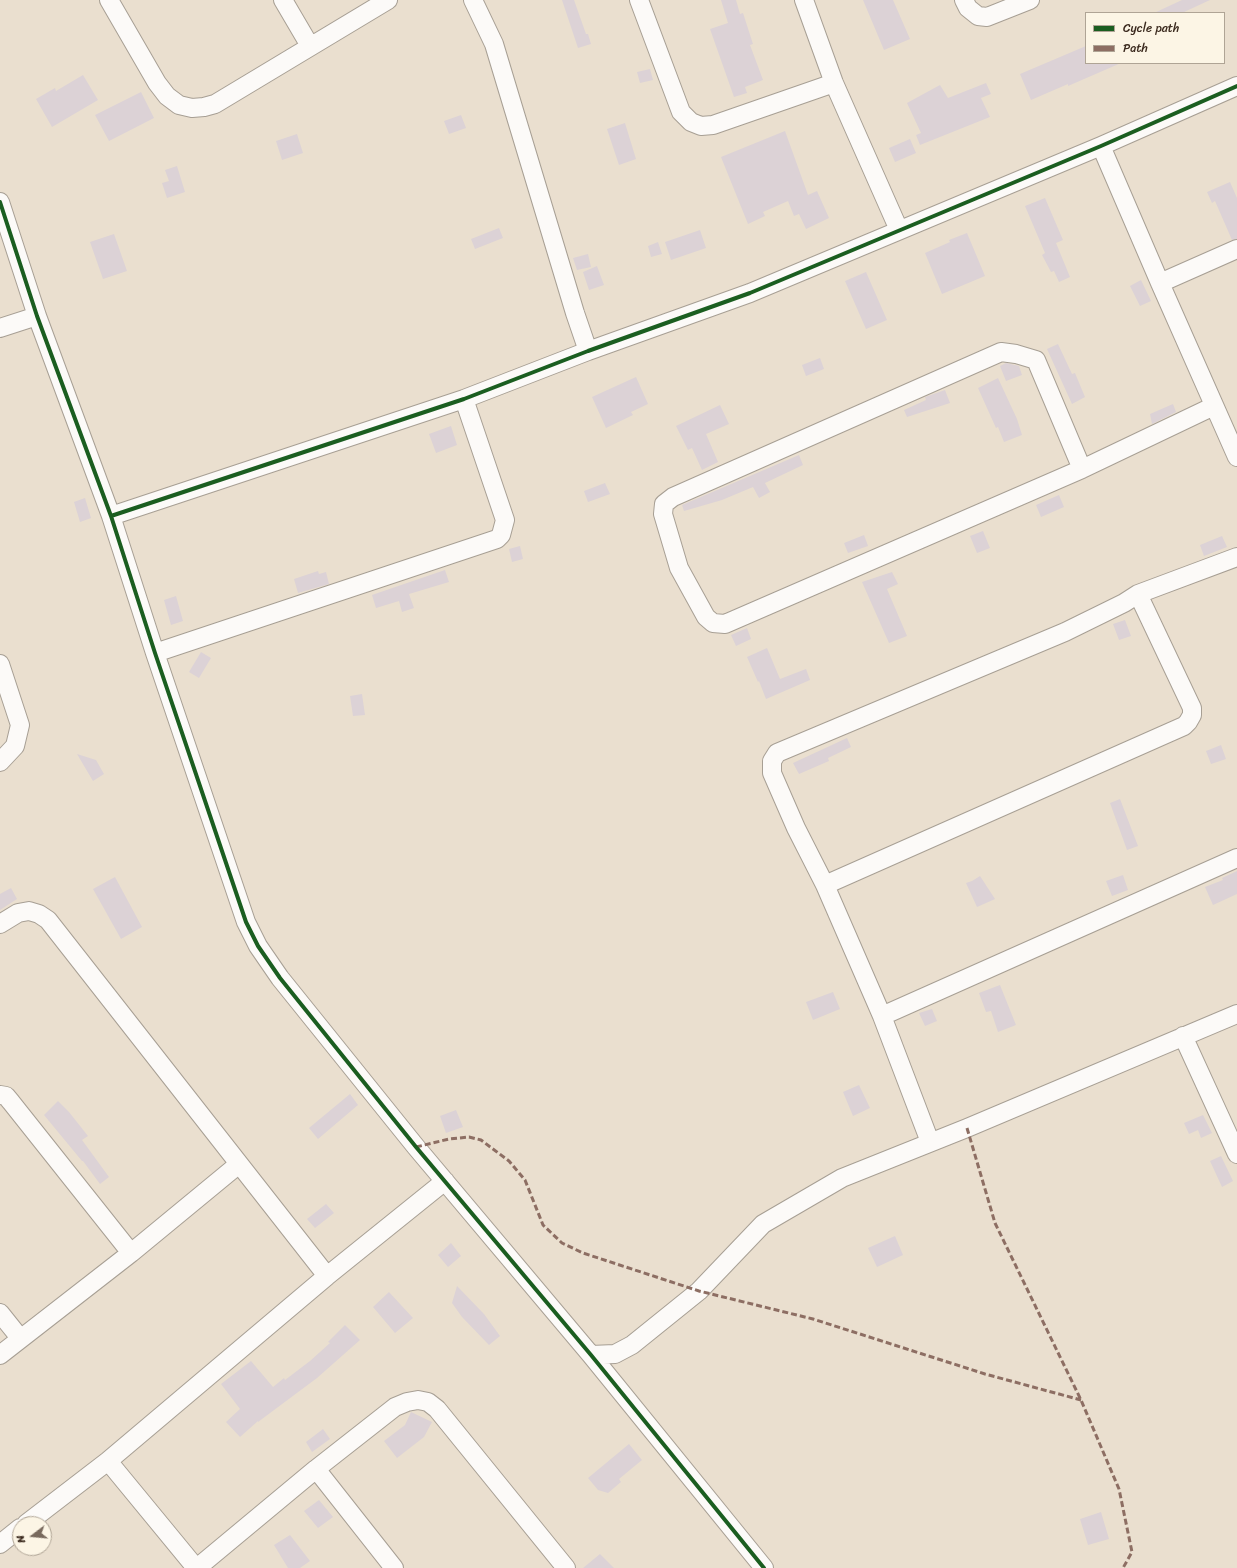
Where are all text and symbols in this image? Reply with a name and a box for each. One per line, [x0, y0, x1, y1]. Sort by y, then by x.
legend [1085, 12, 1225, 64]
text: Cycle path [1123, 17, 1179, 39]
text: Path [1123, 37, 1148, 59]
north arrow [12, 1516, 52, 1556]
text: N [11, 1533, 31, 1545]

